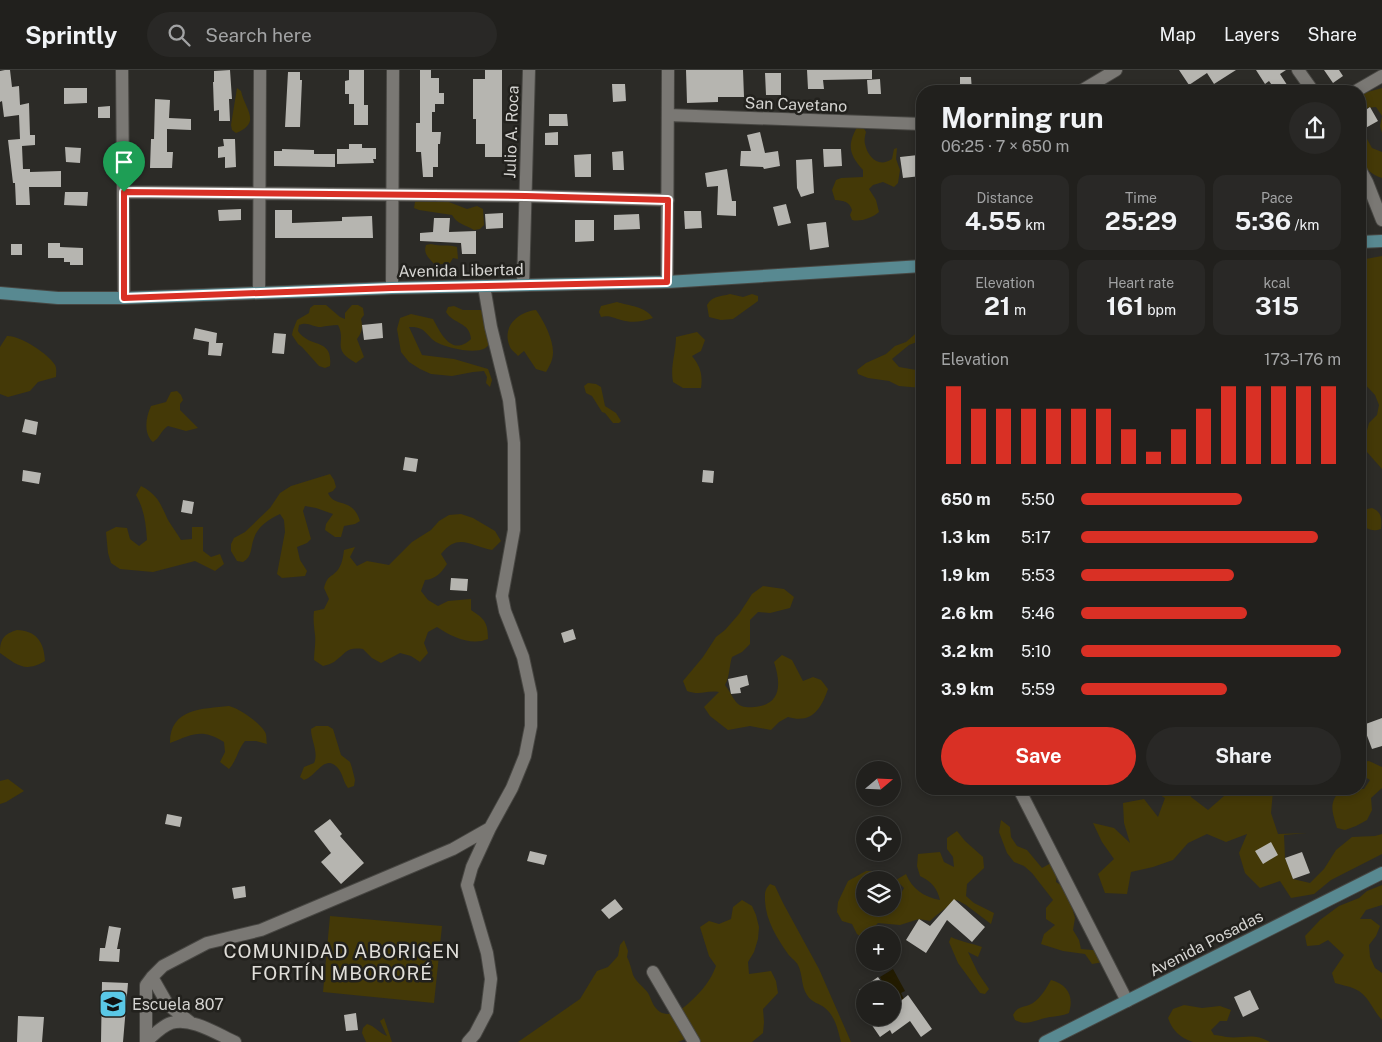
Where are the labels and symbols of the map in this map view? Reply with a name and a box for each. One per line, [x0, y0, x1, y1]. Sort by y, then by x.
street label: Julio A. Roca [500, 85, 523, 179]
street label: San Cayetano [744, 93, 848, 116]
pin [103, 141, 145, 192]
street label: Avenida Libertad [398, 260, 524, 281]
north arrow [856, 761, 901, 806]
street label: Avenida Posadas [1146, 907, 1266, 980]
district label: COMUNIDAD ABORIGEN FORTÍN MBORORÉ [223, 940, 461, 984]
school or university icon: Escuela 807 [98, 989, 128, 1019]
place label: Escuela 807 [132, 995, 224, 1014]

